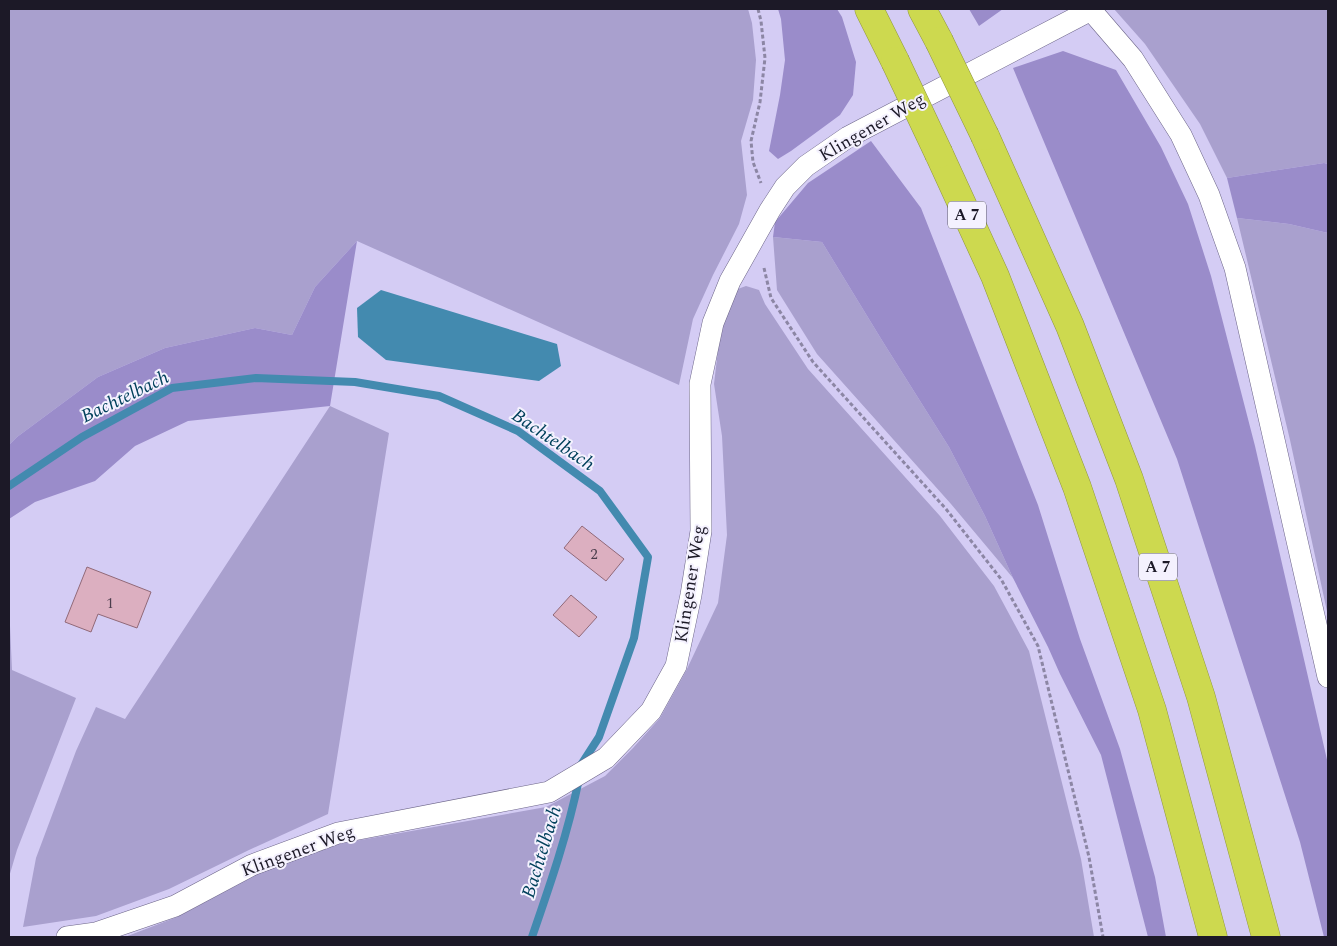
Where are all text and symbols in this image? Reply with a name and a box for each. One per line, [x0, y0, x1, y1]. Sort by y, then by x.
street label: Klingener Weg [814, 86, 930, 168]
road number: A 7 [948, 202, 986, 228]
water label: Bachtelbach [76, 363, 174, 431]
water label: Bachtelbach [505, 401, 601, 479]
street label: Klingener Weg [667, 523, 713, 645]
house number: 2 [590, 543, 598, 566]
road number: A 7 [1139, 554, 1177, 580]
house number: 1 [106, 592, 114, 615]
water label: Bachtelbach [514, 802, 570, 902]
street label: Klingener Weg [238, 818, 358, 884]

